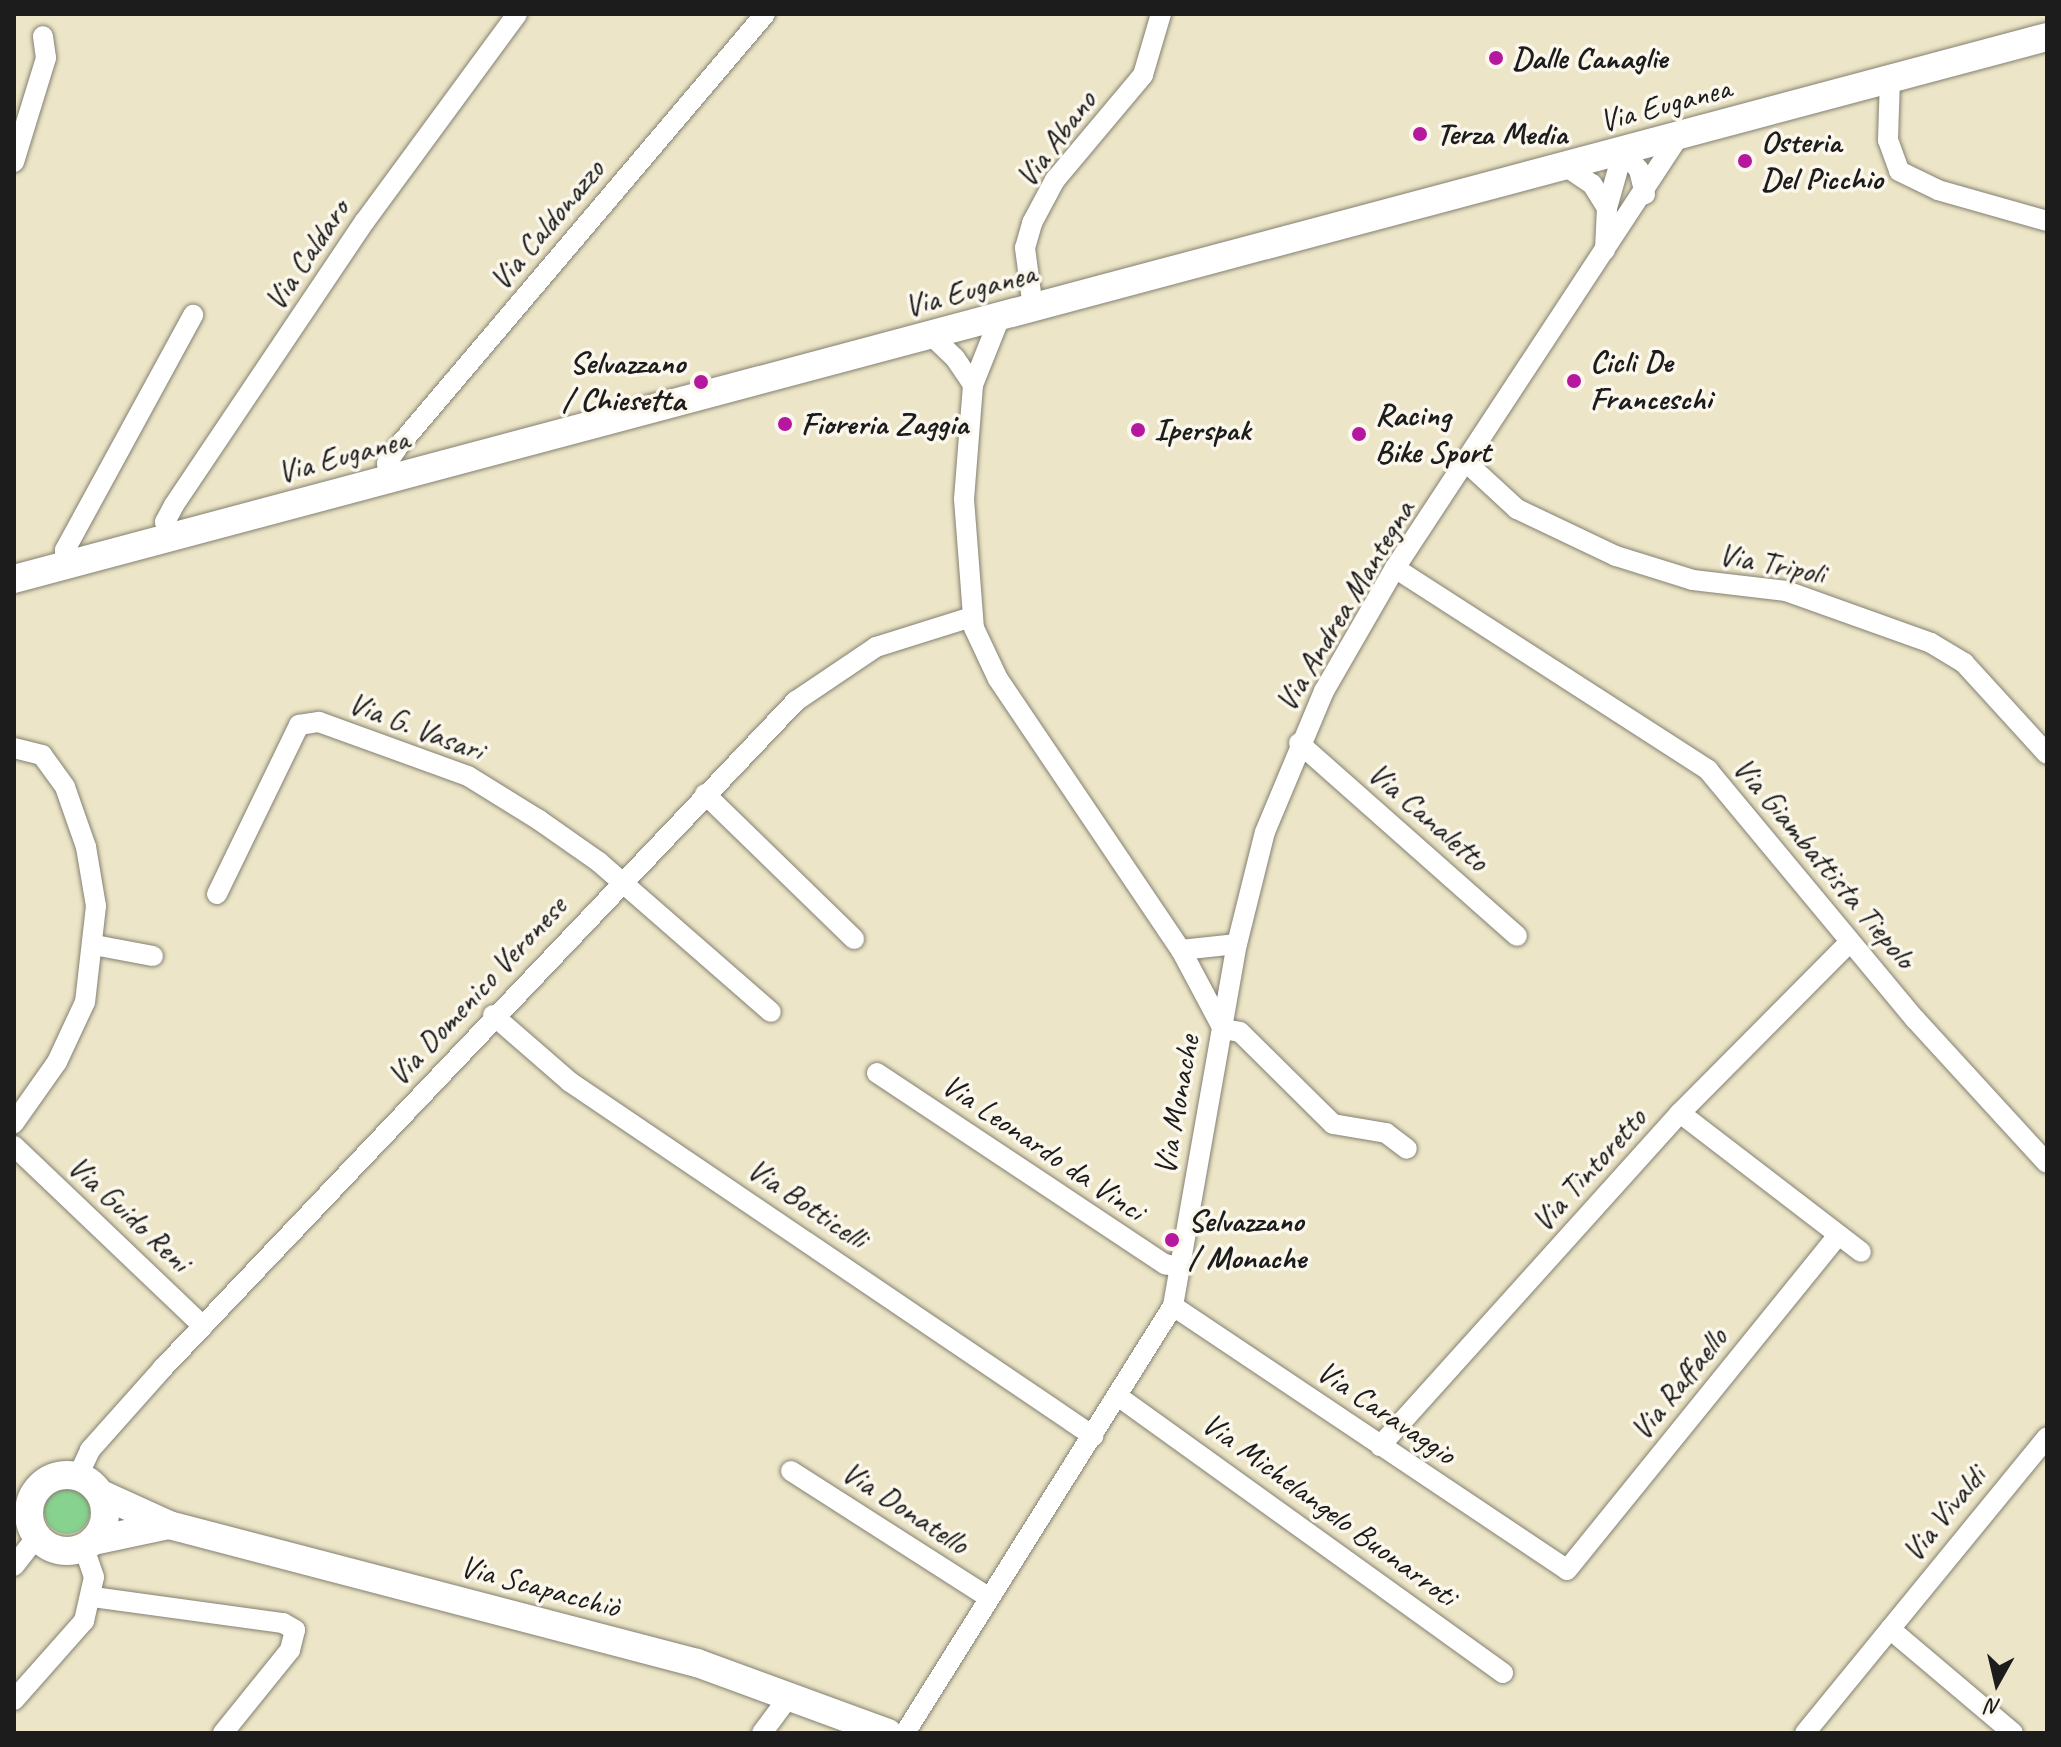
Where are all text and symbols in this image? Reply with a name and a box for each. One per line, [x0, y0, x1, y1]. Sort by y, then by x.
place label: Dalle Canaglie [1512, 39, 1667, 77]
marker: Dalle Canaglie [1487, 49, 1505, 67]
street label: Via Euganea [1595, 69, 1735, 141]
street label: Via Abano [1007, 83, 1105, 195]
place label: Terza Media [1436, 115, 1567, 153]
place label: Osteria Del Picchio [1761, 124, 1882, 199]
marker: Terza Media [1411, 125, 1429, 143]
street label: Via Caldonazzo [481, 152, 613, 298]
marker: Osteria Del Picchio [1736, 152, 1754, 170]
street label: Via Caldaro [256, 192, 358, 318]
street label: Via Euganea [900, 254, 1040, 326]
place label: Cicli De Franceschi [1590, 344, 1712, 419]
place label: Selvazzano / Chiesetta [562, 345, 685, 420]
marker: Cicli De Franceschi [1565, 372, 1583, 390]
marker: Selvazzano / Chiesetta [692, 373, 710, 391]
place label: Racing Bike Sport [1375, 397, 1490, 472]
place label: Fioreria Zaggia [801, 405, 968, 443]
place label: Iperspak [1154, 411, 1250, 449]
marker: Fioreria Zaggia [776, 415, 794, 433]
street label: Via Euganea [273, 420, 413, 492]
marker: Iperspak [1129, 421, 1147, 439]
marker: Racing Bike Sport [1350, 425, 1368, 443]
street label: Via Andrea Mantegna [1267, 494, 1423, 718]
street label: Via Tripoli [1716, 535, 1828, 593]
street label: Via G. Vasari [343, 684, 489, 770]
street label: Via Giambattista Tiepolo [1725, 750, 1923, 976]
street label: Via Canaletto [1360, 754, 1496, 880]
street label: Via Domenico Veronese [379, 888, 575, 1094]
street label: Via Monache [1146, 1033, 1208, 1177]
street label: Via Leonardo da Vinci [935, 1066, 1151, 1230]
street label: Via Tintoretto [1523, 1100, 1655, 1240]
street label: Via Guido Reni [59, 1147, 199, 1281]
street label: Via Botticelli [740, 1150, 874, 1258]
place label: Selvazzano / Monache [1188, 1203, 1306, 1278]
marker: Selvazzano / Monache [1163, 1231, 1181, 1249]
street label: Via Raffaello [1622, 1320, 1736, 1448]
street label: Via Caravaggio [1309, 1352, 1463, 1474]
street label: Via Michelangelo Buonarroti [1194, 1405, 1464, 1615]
street label: Via Donatello [835, 1453, 975, 1563]
street label: Via Vivaldi [1894, 1459, 1994, 1569]
street label: Via Scapacchiò [457, 1547, 623, 1627]
north arrow [1957, 1643, 2037, 1723]
text: N [1985, 1692, 2002, 1722]

